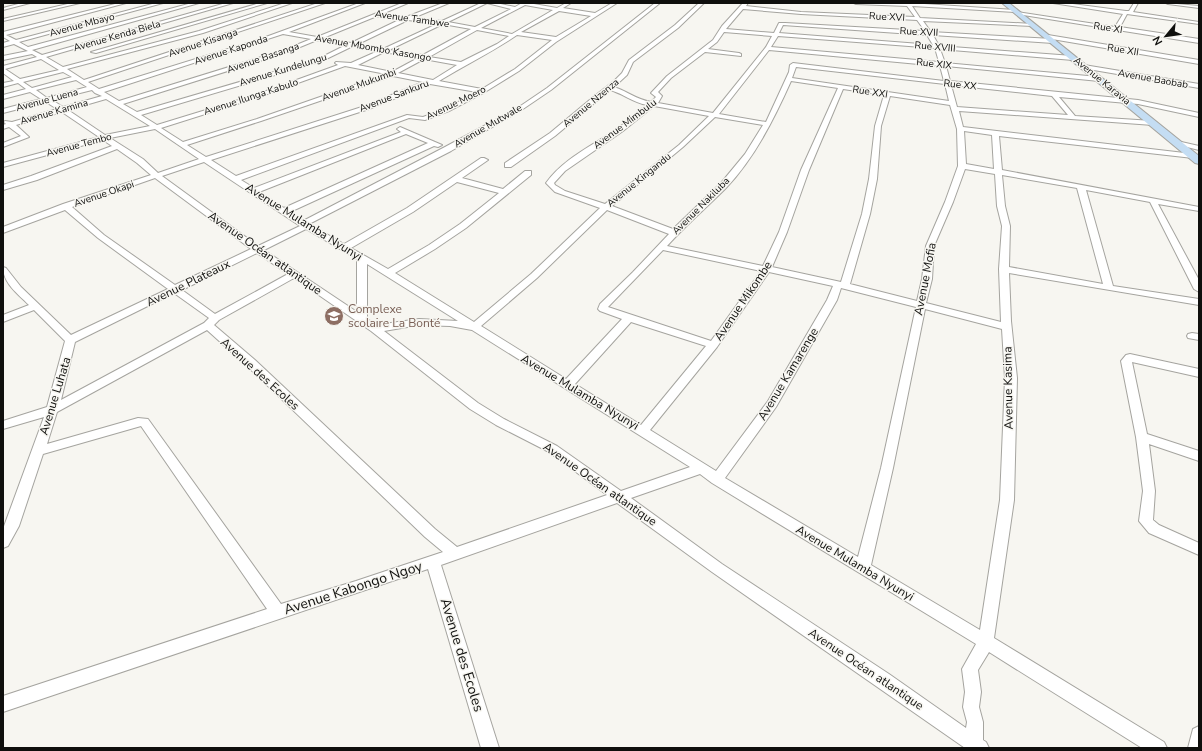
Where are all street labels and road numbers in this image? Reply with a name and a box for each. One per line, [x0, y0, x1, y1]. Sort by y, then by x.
street label: Avenue Tambwe [374, 7, 450, 31]
street label: Avenue Mbayo [48, 9, 117, 40]
street label: Rue XVI [869, 9, 905, 25]
street label: Avenue Kenda Biela [72, 17, 162, 55]
street label: Rue XI [1092, 19, 1124, 37]
street label: Rue XVII [899, 24, 939, 40]
street label: Avenue Kisanga [167, 25, 239, 61]
street label: Avenue Mbombo Kasongo [314, 31, 433, 65]
street label: Avenue Kaponda [193, 32, 269, 68]
street label: Rue XVIII [914, 38, 956, 56]
street label: Avenue Basanga [225, 39, 301, 77]
street label: Rue XII [1106, 41, 1140, 59]
street label: Avenue Kundelungu [237, 50, 329, 90]
street label: Avenue Karavia [1071, 54, 1133, 108]
street label: Rue XIX [915, 55, 953, 73]
street label: Avenue Mukumbi [320, 65, 398, 105]
street label: Avenue Baobab [1117, 66, 1189, 92]
street label: Avenue Ilunga Kabulo [202, 75, 300, 119]
street label: Avenue Nzenza [560, 75, 622, 131]
street label: Avenue Sankuru [357, 76, 431, 116]
street label: Rue XX [943, 76, 978, 94]
street label: Avenue Moero [424, 82, 489, 124]
street label: Rue XXI [851, 82, 889, 102]
street label: Avenue Luena [14, 85, 80, 115]
street label: Avenue Kamina [18, 96, 90, 128]
street label: Avenue Mimbulu [590, 96, 660, 152]
street label: Avenue Mutwale [452, 101, 524, 151]
street label: Avenue Tembo [45, 129, 114, 160]
street label: Avenue Kingandu [604, 150, 674, 210]
street label: Avenue Nakiluba [669, 174, 733, 238]
street label: Avenue Okapi [72, 177, 136, 211]
street label: Avenue Mulamba Nyunyi [243, 179, 365, 265]
street label: Avenue Océan atlantique [205, 208, 325, 298]
street label: Avenue Mofia [910, 241, 940, 317]
street label: Avenue Plateaux [143, 255, 233, 310]
street label: Avenue Mikombe [710, 258, 776, 344]
street label: Avenue Kamarenge [754, 325, 822, 423]
street label: Avenue des Ecoles [217, 334, 303, 414]
street label: Avenue Kasima [999, 346, 1017, 430]
street label: Avenue Mulamba Nyunyi [518, 350, 642, 434]
street label: Avenue Luhata [36, 355, 74, 437]
street label: Avenue Océan atlantique [540, 439, 660, 529]
street label: Avenue Mulamba Nyunyi [793, 521, 917, 605]
street label: Avenue Kabongo Ngoy [281, 556, 425, 619]
street label: Avenue des Ecoles [436, 596, 488, 714]
street label: Avenue Océan atlantique [805, 624, 927, 714]

